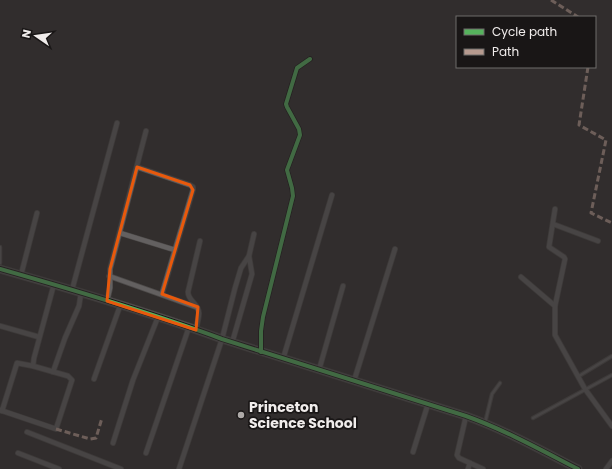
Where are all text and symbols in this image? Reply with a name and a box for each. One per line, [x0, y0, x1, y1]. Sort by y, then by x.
north arrow [16, 16, 56, 56]
legend [456, 16, 596, 68]
text: Cycle path [492, 23, 557, 40]
text: N [18, 28, 35, 40]
text: Path [492, 43, 519, 60]
place label: Princeton Science School [249, 397, 357, 433]
marker: Princeton Science School [236, 410, 246, 420]

